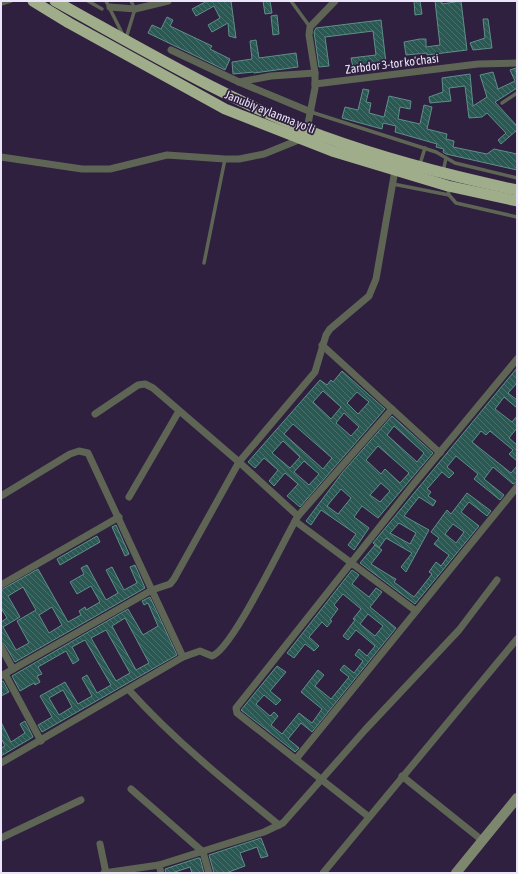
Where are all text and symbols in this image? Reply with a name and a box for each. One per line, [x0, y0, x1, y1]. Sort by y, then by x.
street label: Zarbdor 3-tor koʼchasi [344, 51, 440, 77]
street label: Janubiy aylanma yoʻli [223, 88, 317, 136]

